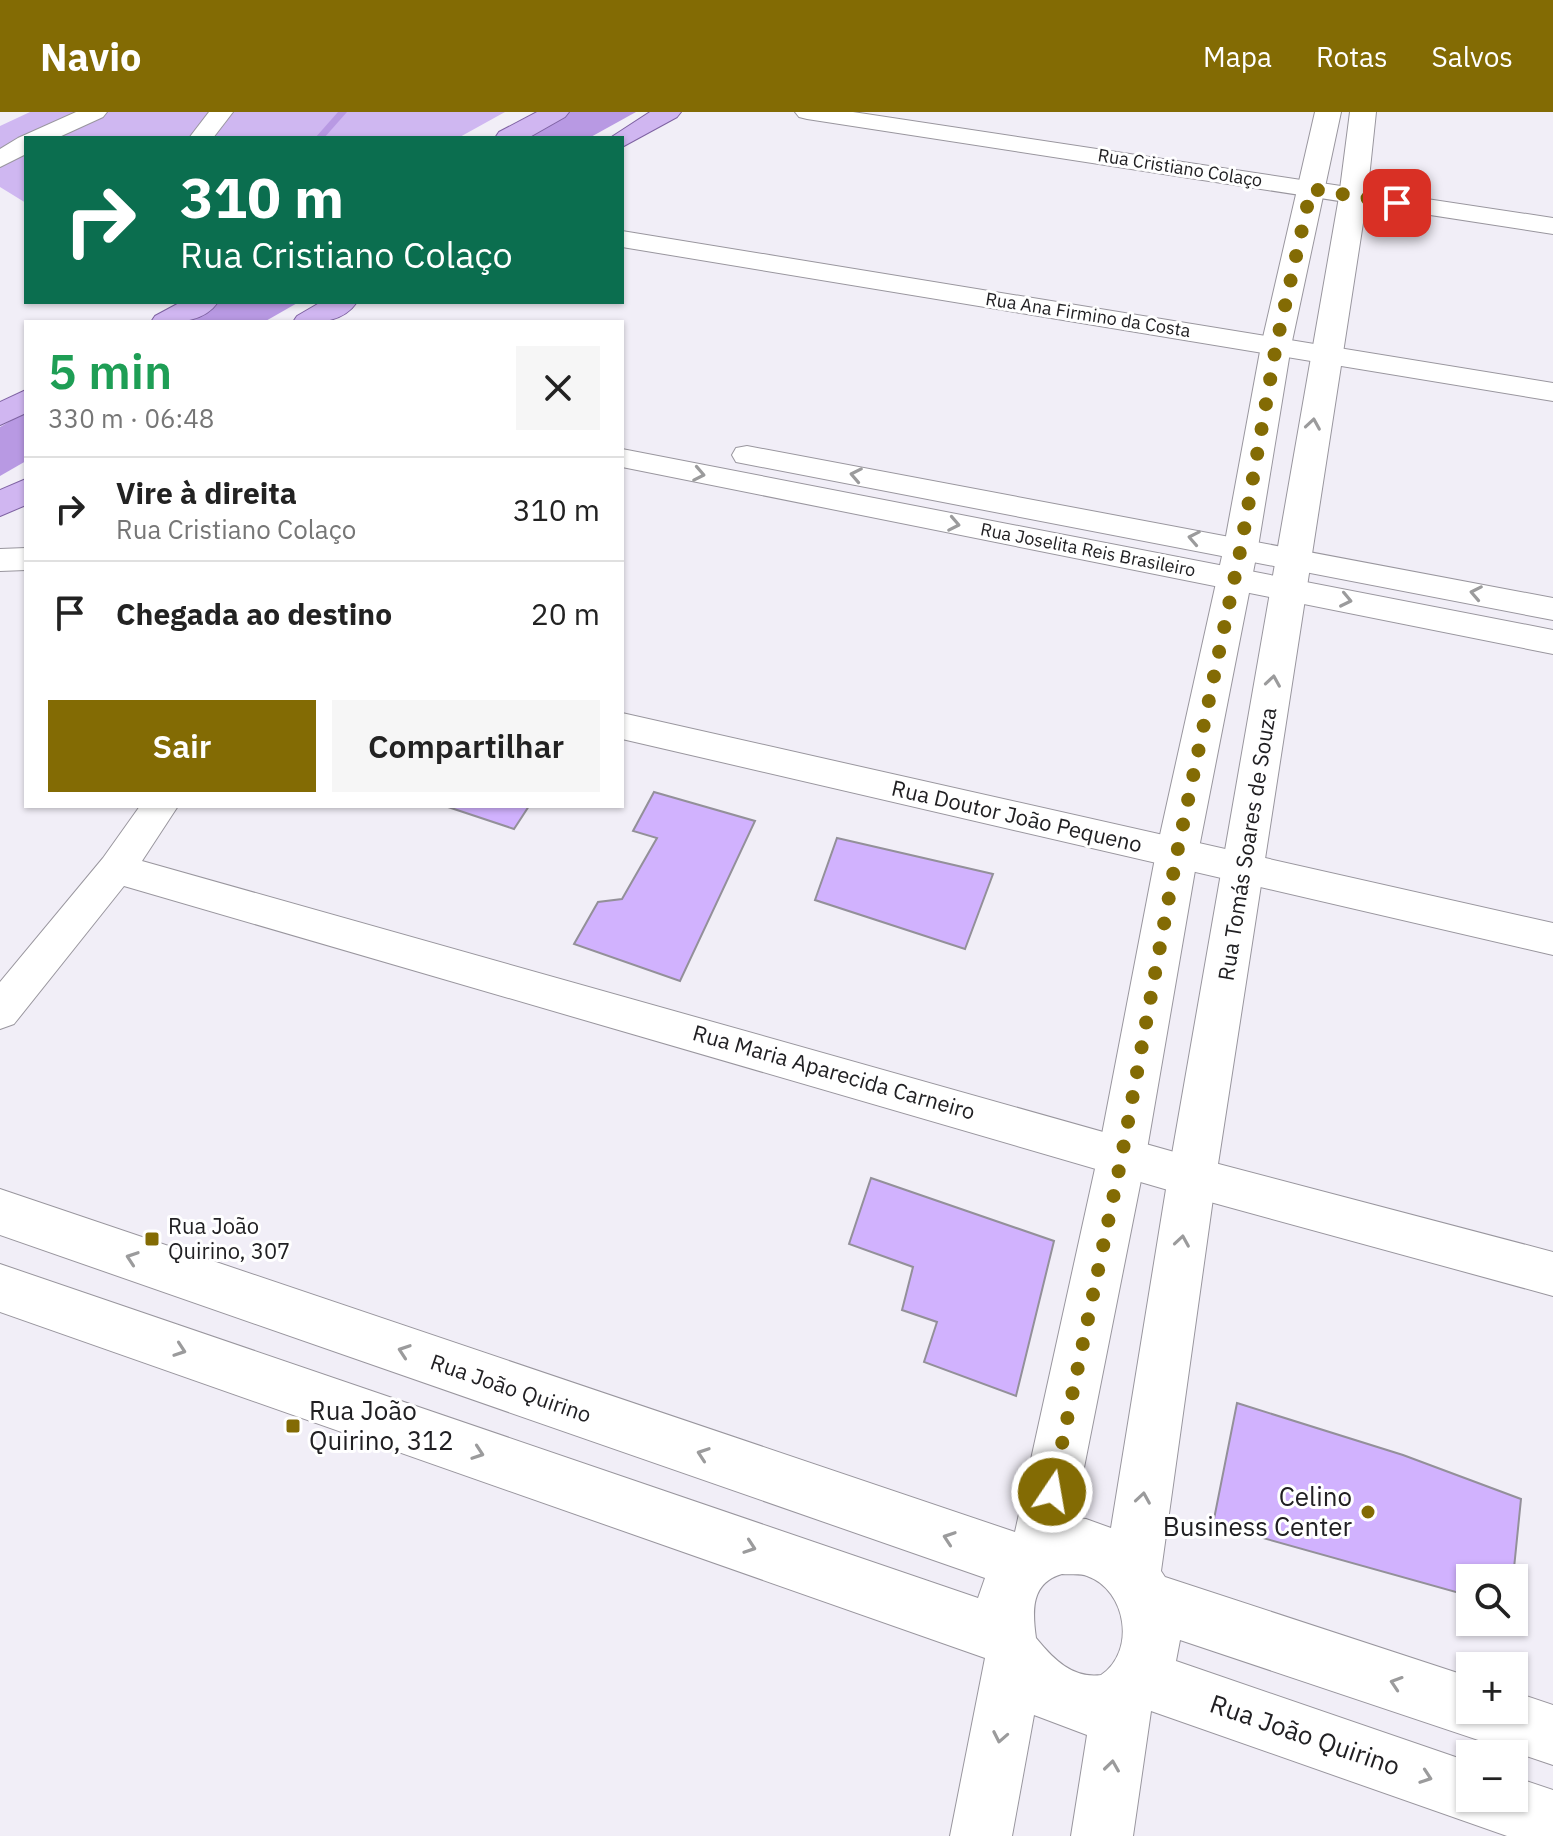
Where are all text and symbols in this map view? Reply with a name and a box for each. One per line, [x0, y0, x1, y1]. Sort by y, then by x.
text: Navio [40, 32, 142, 81]
text: Mapa [1203, 38, 1272, 75]
text: Rotas [1316, 38, 1388, 75]
text: Salvos [1432, 38, 1513, 75]
street label: Rua Cristiano Colaço [1096, 143, 1264, 192]
text: 310 m [180, 161, 344, 233]
icon: right [48, 168, 152, 272]
pin [1363, 169, 1431, 237]
icon: arrive [1375, 181, 1419, 225]
text: Rua Cristiano Colaço [180, 231, 513, 278]
street label: Rua Ana Firmino da Costa [984, 287, 1193, 342]
text: 5 min [48, 340, 172, 402]
button: close [516, 346, 600, 430]
text: 330 m · 06:48 [48, 401, 214, 435]
one-way arrow [1304, 417, 1321, 431]
one-way arrow [692, 464, 705, 481]
one-way arrow [849, 468, 862, 485]
text: Vire à direita [116, 473, 297, 512]
icon: right [48, 487, 92, 531]
text: 310 m [513, 490, 600, 529]
text: Rua Cristiano Colaço [116, 512, 356, 546]
one-way arrow [946, 515, 960, 532]
street label: Rua Joselita Reis Brasileiro [979, 517, 1198, 582]
one-way arrow [1187, 531, 1201, 548]
one-way arrow [1470, 586, 1483, 603]
icon: arrive [48, 591, 92, 635]
one-way arrow [1339, 591, 1353, 608]
text: Chegada ao destino [116, 594, 392, 633]
text: 20 m [531, 594, 600, 633]
one-way arrow [1264, 674, 1281, 688]
button: Sair [48, 700, 316, 792]
button: Compartilhar [332, 700, 600, 792]
street label: Rua Tomás Soares de Souza [1211, 705, 1282, 983]
street label: Rua Doutor João Pequeno [889, 773, 1145, 858]
street label: Rua Maria Aparecida Carneiro [690, 1017, 979, 1126]
place label: Rua João Quirino, 307 [168, 1211, 290, 1265]
marker: Rua João Quirino, 307 [143, 1230, 161, 1248]
one-way arrow [1173, 1235, 1190, 1248]
one-way arrow [125, 1251, 139, 1267]
one-way arrow [172, 1340, 186, 1356]
one-way arrow [398, 1345, 412, 1361]
street label: Rua João Quirino [427, 1346, 595, 1429]
place label: Rua João Quirino, 312 [309, 1393, 454, 1457]
marker: Rua João Quirino, 312 [284, 1417, 302, 1435]
one-way arrow [470, 1443, 484, 1460]
one-way arrow [697, 1447, 711, 1463]
position arrow [1010, 1450, 1094, 1534]
place label: Celino Business Center [1163, 1479, 1352, 1543]
one-way arrow [1134, 1492, 1151, 1505]
marker: Celino Business Center [1359, 1503, 1377, 1521]
one-way arrow [943, 1532, 957, 1548]
one-way arrow [743, 1538, 757, 1554]
map controls [1456, 1564, 1528, 1812]
button: search [1456, 1564, 1528, 1636]
button: + [1456, 1652, 1528, 1724]
one-way arrow [1390, 1676, 1403, 1692]
street label: Rua João Quirino [1206, 1686, 1405, 1783]
one-way arrow [993, 1730, 1010, 1743]
button: − [1456, 1740, 1528, 1812]
one-way arrow [1103, 1759, 1120, 1773]
one-way arrow [1418, 1768, 1432, 1784]

